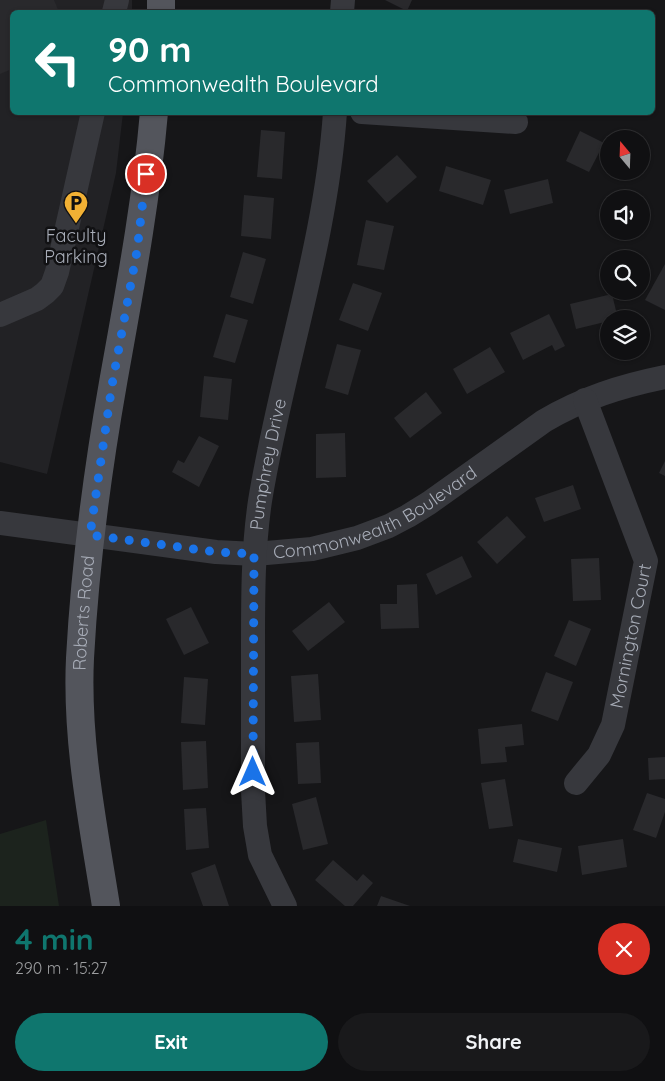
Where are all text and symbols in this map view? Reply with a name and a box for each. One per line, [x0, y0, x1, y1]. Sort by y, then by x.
text: 90 m [108, 27, 191, 71]
icon: left [25, 30, 90, 95]
text: Commonwealth Boulevard [108, 70, 379, 98]
north arrow [600, 130, 650, 180]
map controls [600, 130, 650, 360]
pin [125, 153, 167, 195]
icon: arrive [132, 160, 160, 188]
parking icon: Faculty Parking [63, 190, 89, 224]
button: sound [600, 190, 650, 240]
place label: Faculty Parking [44, 224, 108, 268]
button: search [600, 250, 650, 300]
button: layers [600, 310, 650, 360]
street label: Pumphrey Drive [245, 396, 291, 531]
street label: Commonwealth Boulevard [272, 461, 481, 563]
street label: Roberts Road [68, 554, 99, 671]
street label: Mornington Court [605, 562, 656, 710]
position arrow [226, 745, 278, 797]
text: 4 min [15, 920, 94, 958]
button: close [598, 923, 650, 975]
text: 290 m · 15:27 [15, 958, 108, 978]
button: Exit [15, 1013, 328, 1071]
button: Share [338, 1013, 650, 1071]

